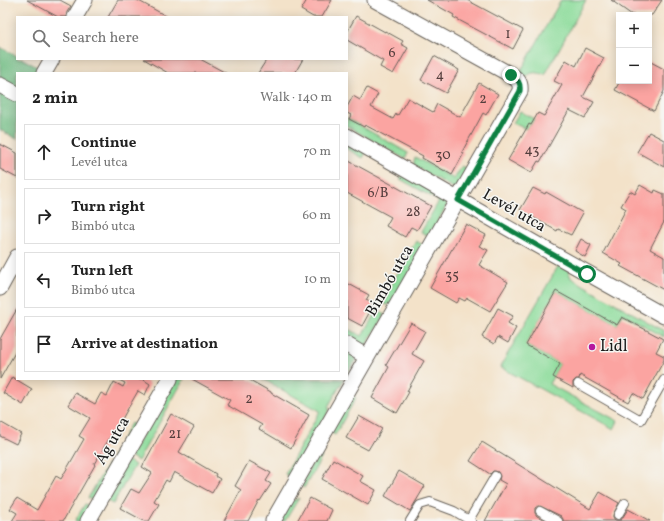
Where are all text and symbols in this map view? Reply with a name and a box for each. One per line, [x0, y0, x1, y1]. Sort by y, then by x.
map controls [616, 12, 652, 84]
button: + [616, 12, 652, 48]
search box [16, 16, 348, 60]
house number: 1 [505, 25, 511, 44]
icon: search [30, 27, 52, 49]
text: Search here [62, 28, 139, 49]
house number: 6 [388, 44, 396, 63]
button: − [616, 48, 652, 84]
house number: 4 [436, 66, 444, 85]
route end [502, 66, 520, 84]
text: 2 min [32, 87, 78, 110]
text: Walk · 140 m [260, 89, 332, 107]
house number: 2 [479, 90, 487, 109]
text: Continue [71, 133, 136, 154]
icon: ahead [33, 141, 55, 163]
house number: 43 [525, 141, 539, 160]
text: 70 m [303, 143, 331, 161]
house number: 30 [435, 146, 451, 165]
text: Levél utca [71, 154, 128, 172]
house number: 6/B [368, 184, 388, 203]
street label: Levél utca [478, 184, 550, 238]
text: Turn right [71, 197, 145, 218]
house number: 28 [406, 203, 420, 222]
icon: right [33, 205, 55, 227]
text: 60 m [303, 207, 331, 225]
text: Bimbó utca [71, 218, 135, 236]
street label: Bimbó utca [361, 241, 419, 321]
text: Turn left [71, 261, 133, 282]
route start [578, 265, 596, 283]
house number: 35 [445, 266, 459, 285]
icon: left [33, 269, 55, 291]
text: 10 m [304, 271, 331, 289]
text: Bimbó utca [71, 282, 135, 300]
icon: arrive [33, 333, 55, 355]
text: Arrive at destination [71, 334, 218, 355]
place label: Lidl [600, 336, 628, 358]
marker: Lidl [587, 342, 597, 352]
house number: 2 [245, 390, 253, 409]
street label: Ág utca [90, 413, 136, 469]
house number: 21 [169, 425, 181, 444]

